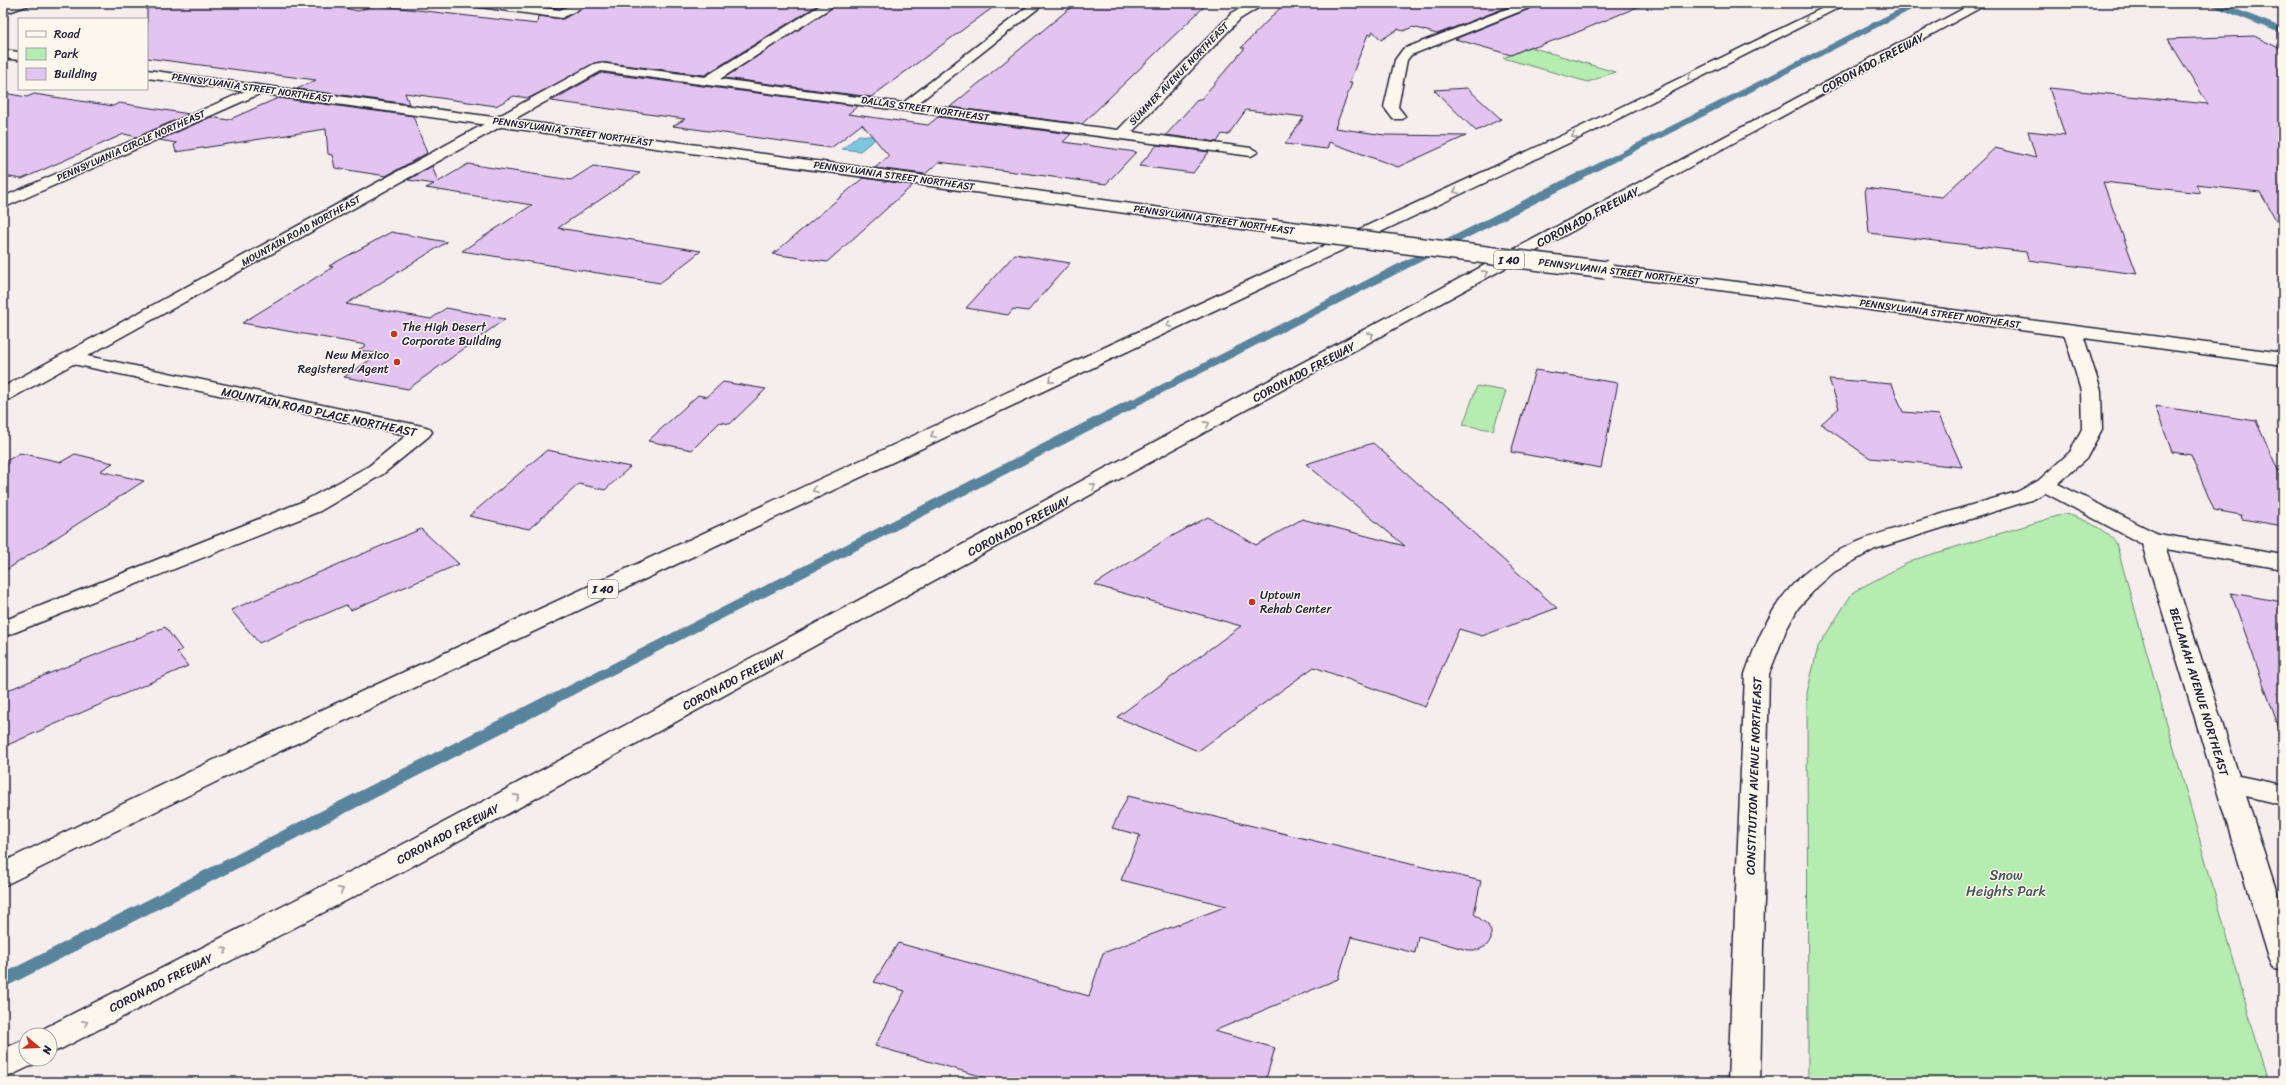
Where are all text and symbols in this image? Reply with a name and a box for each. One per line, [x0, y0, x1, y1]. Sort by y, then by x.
one-way arrow [1803, 15, 1811, 23]
street label: SUMMER AVENUE NORTHEAST [1124, 17, 1234, 130]
legend [18, 18, 148, 90]
text: Road [54, 23, 81, 45]
street label: CORONADO FREEWAY [1817, 26, 1929, 100]
text: Park [54, 43, 79, 65]
text: Building [54, 63, 97, 85]
street label: PENNSYLVANIA STREET NORTHEAST [170, 68, 335, 108]
one-way arrow [1687, 73, 1695, 81]
street label: DALLAS STREET NORTHEAST [860, 91, 991, 127]
street label: PENNSYLVANIA CIRCLE NORTHEAST [53, 104, 209, 187]
street label: PENNSYLVANIA STREET NORTHEAST [491, 112, 656, 152]
one-way arrow [1571, 131, 1578, 139]
street label: PENNSYLVANIA STREET NORTHEAST [812, 156, 977, 196]
street label: CORONADO FREEWAY [1532, 180, 1644, 254]
one-way arrow [1453, 186, 1460, 194]
street label: MOUNTAIN ROAD NORTHEAST [238, 190, 365, 271]
street label: PENNSYLVANIA STREET NORTHEAST [1132, 200, 1297, 240]
road number: I 40 [1494, 251, 1524, 269]
street label: PENNSYLVANIA STREET NORTHEAST [1537, 253, 1702, 291]
one-way arrow [1481, 271, 1488, 278]
street label: PENNSYLVANIA STREET NORTHEAST [1858, 294, 2023, 334]
place label: The High Desert Corporate Building [402, 316, 501, 352]
one-way arrow [1165, 320, 1173, 328]
marker: The High Desert Corporate Building [389, 329, 399, 339]
one-way arrow [1367, 333, 1374, 340]
street label: CORONADO FREEWAY [1248, 335, 1360, 409]
place label: New Mexico Registered Agent [298, 344, 389, 380]
marker: New Mexico Registered Agent [392, 357, 402, 367]
one-way arrow [1048, 375, 1055, 383]
street label: MOUNTAIN ROAD PLACE NORTHEAST [219, 381, 420, 444]
one-way arrow [1203, 421, 1210, 429]
one-way arrow [930, 430, 938, 438]
one-way arrow [1089, 483, 1096, 491]
one-way arrow [812, 485, 820, 493]
street label: CORONADO FREEWAY [963, 489, 1075, 563]
road number: I 40 [588, 580, 618, 598]
place label: Uptown Rehab Center [1260, 584, 1332, 620]
marker: Uptown Rehab Center [1247, 597, 1257, 607]
street label: BELLAMAH AVENUE NORTHEAST [2163, 605, 2236, 780]
street label: CORONADO FREEWAY [678, 643, 790, 717]
street label: CONSTITUTION AVENUE NORTHEAST [1740, 676, 1768, 875]
one-way arrow [513, 794, 520, 801]
street label: CORONADO FREEWAY [392, 797, 504, 871]
park label: Snow Heights Park [1966, 863, 2046, 904]
one-way arrow [336, 888, 344, 895]
street label: CORONADO FREEWAY [105, 947, 217, 1019]
one-way arrow [221, 947, 228, 955]
one-way arrow [80, 1020, 88, 1027]
north arrow [18, 1027, 58, 1067]
text: N [37, 1042, 58, 1057]

